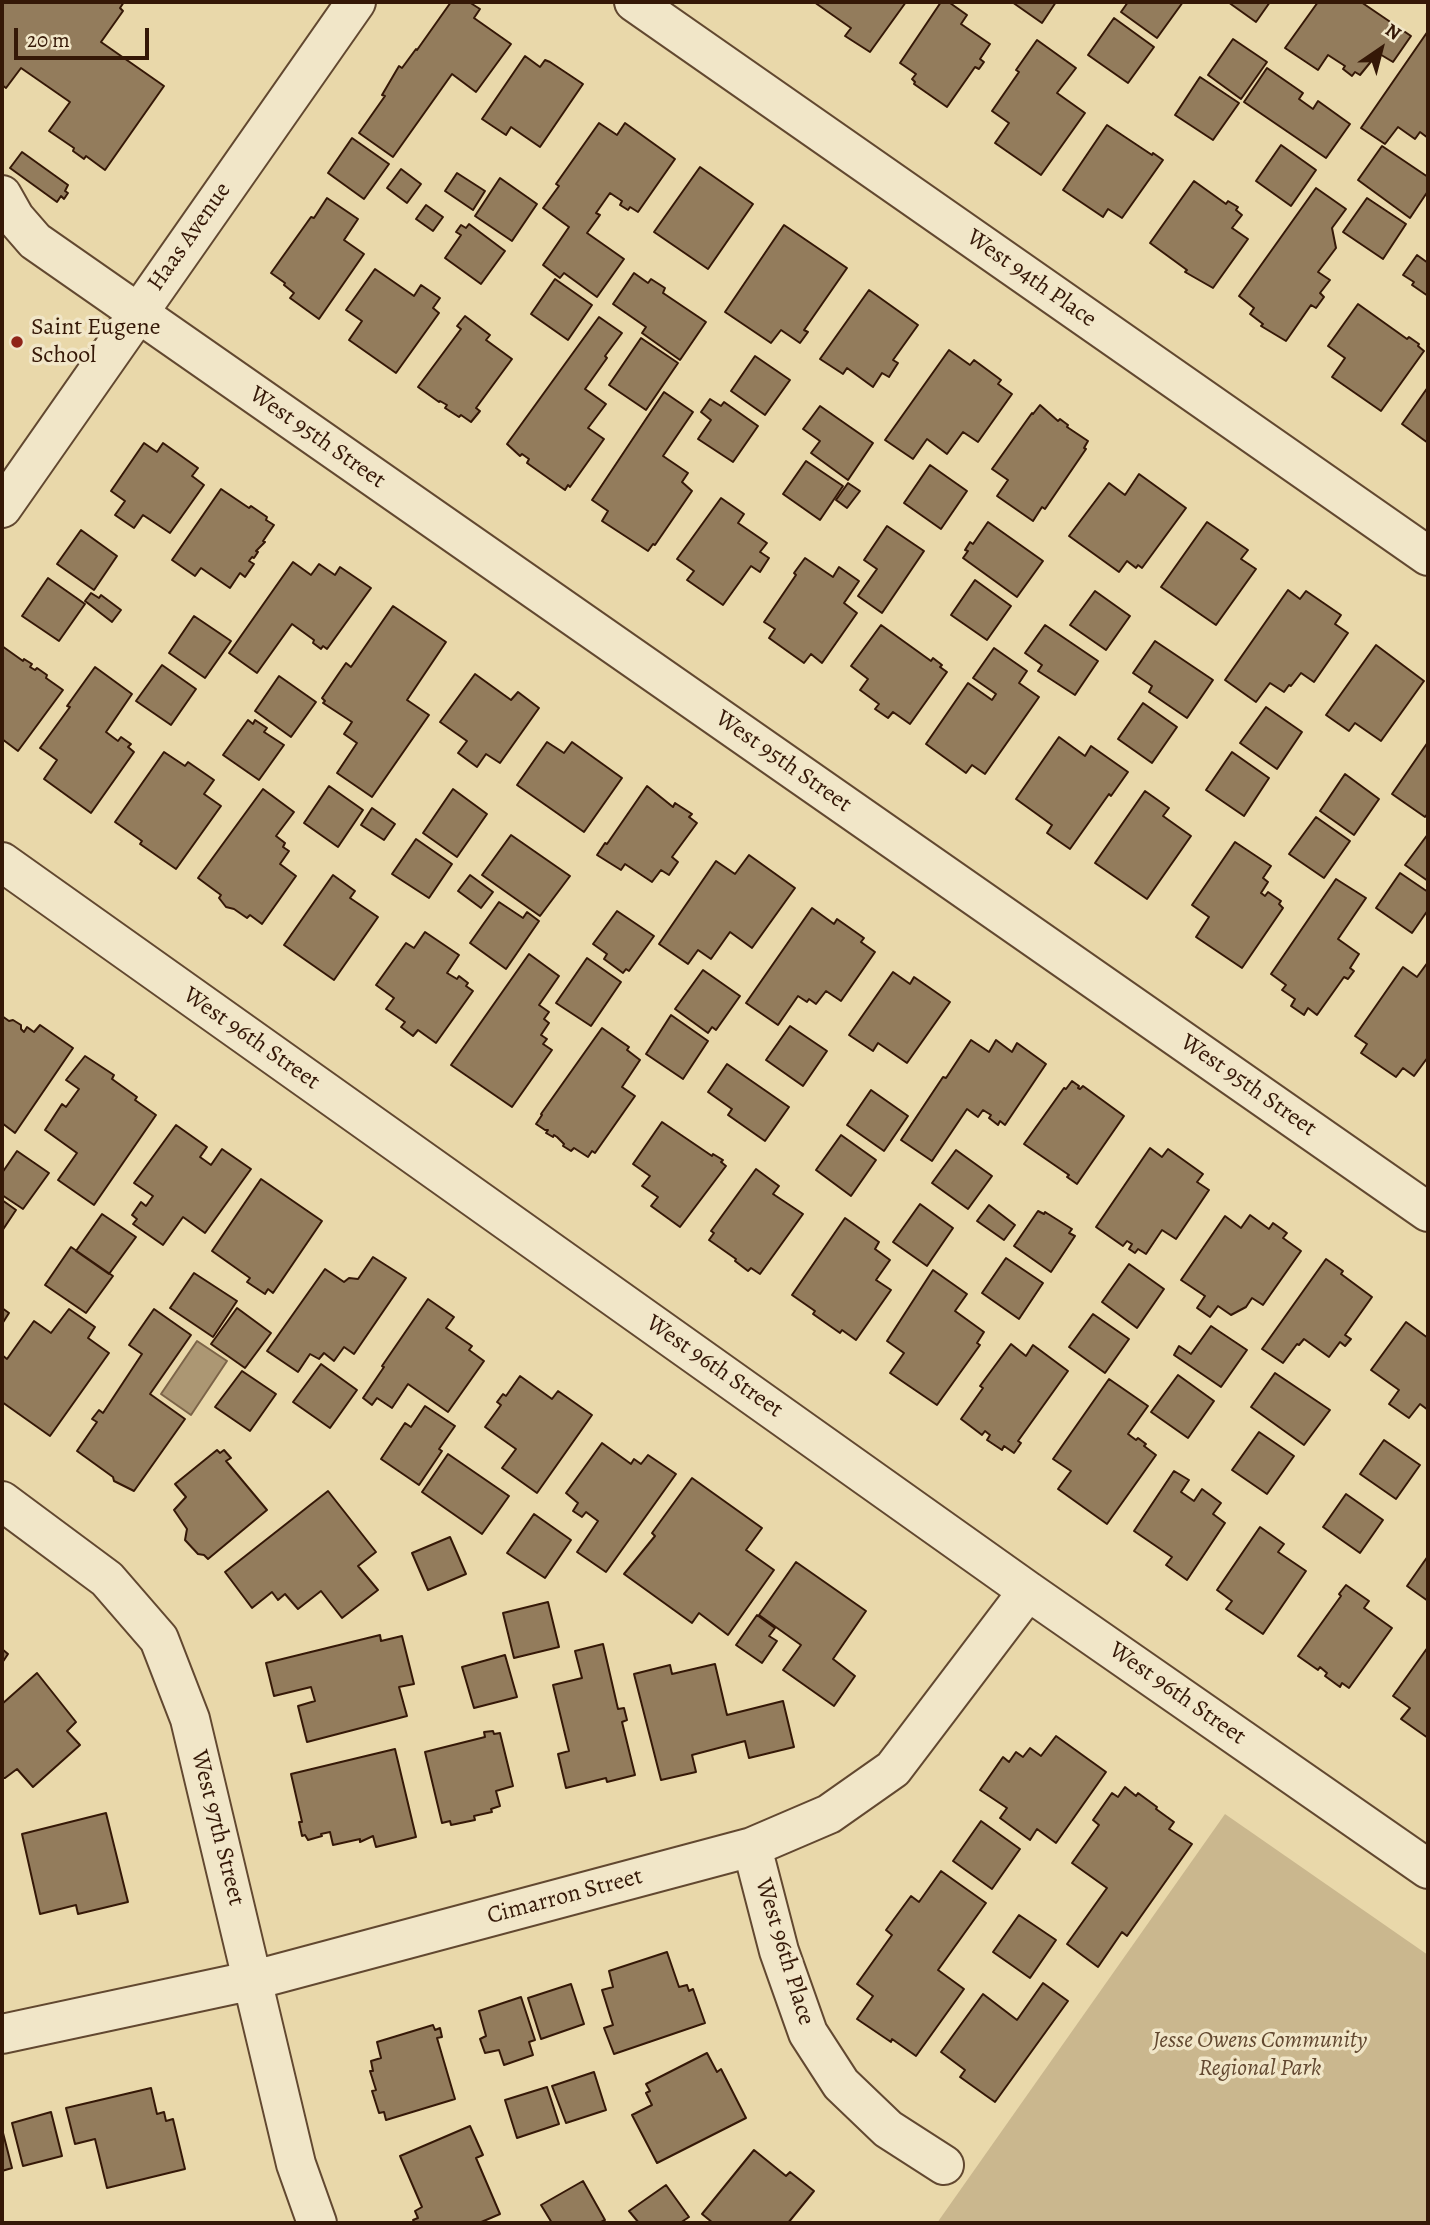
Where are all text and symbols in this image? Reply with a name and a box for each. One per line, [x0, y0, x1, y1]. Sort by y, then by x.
scale bar [18, 14, 152, 58]
north arrow [1346, 14, 1416, 84]
text: N [1380, 17, 1406, 46]
text: 20 m [27, 26, 70, 54]
street label: Haas Avenue [142, 177, 238, 297]
street label: West 94th Place [961, 224, 1101, 334]
place label: Saint Eugene School [31, 314, 160, 370]
marker: Saint Eugene School [9, 334, 25, 350]
street label: West 95th Street [243, 380, 391, 496]
street label: West 95th Street [709, 704, 857, 820]
street label: West 96th Street [177, 981, 325, 1097]
street label: West 95th Street [1174, 1028, 1322, 1144]
street label: West 96th Street [640, 1309, 788, 1425]
street label: West 96th Street [1103, 1636, 1251, 1752]
street label: West 97th Street [184, 1747, 250, 1909]
street label: Cimarron Street [484, 1862, 646, 1932]
street label: West 96th Place [748, 1875, 820, 2029]
park label: Jesse Owens Community Regional Park [1153, 2027, 1367, 2083]

